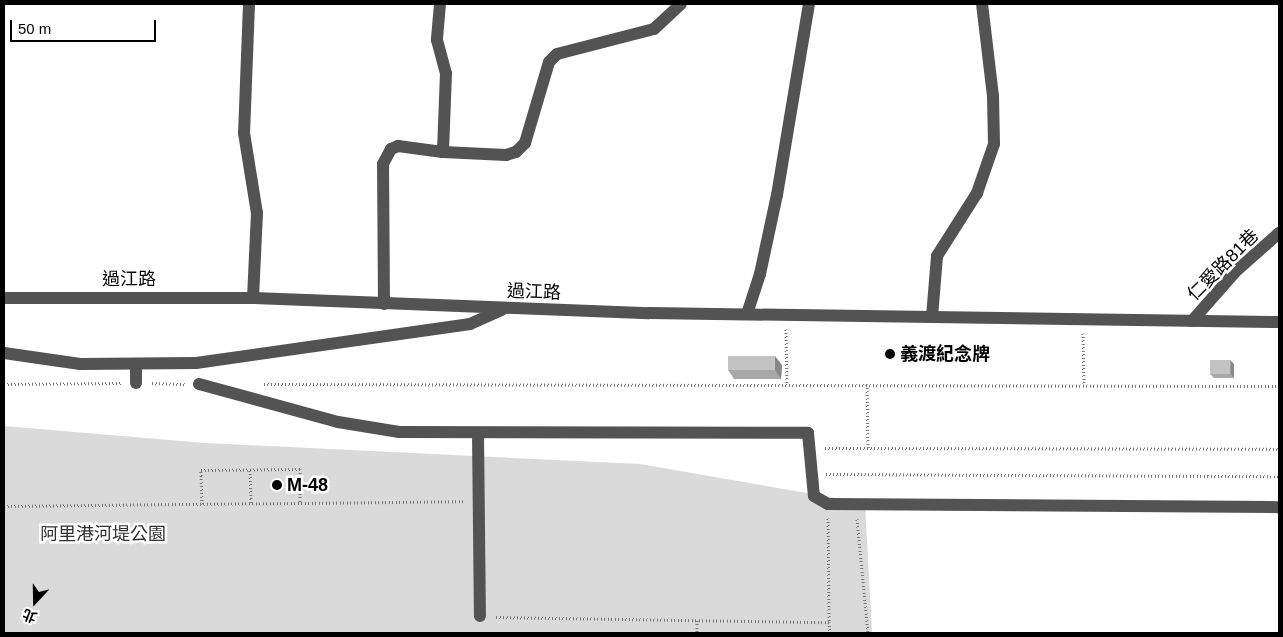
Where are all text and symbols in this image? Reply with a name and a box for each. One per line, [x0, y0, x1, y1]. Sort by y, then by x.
scale bar [12, 10, 159, 42]
text: 50 m [18, 20, 51, 37]
street label: 仁愛路81巷 [1183, 225, 1263, 305]
street label: 過江路 [102, 268, 156, 290]
street label: 過江路 [507, 280, 561, 304]
place label: 義渡紀念牌 [900, 343, 990, 365]
marker: 義渡紀念牌 [884, 348, 896, 360]
place label: M-48 [287, 474, 328, 496]
marker: M-48 [271, 479, 283, 491]
park label: 阿里港河堤公園 [40, 523, 166, 545]
north arrow [10, 577, 60, 627]
text: 北 [20, 606, 39, 626]

